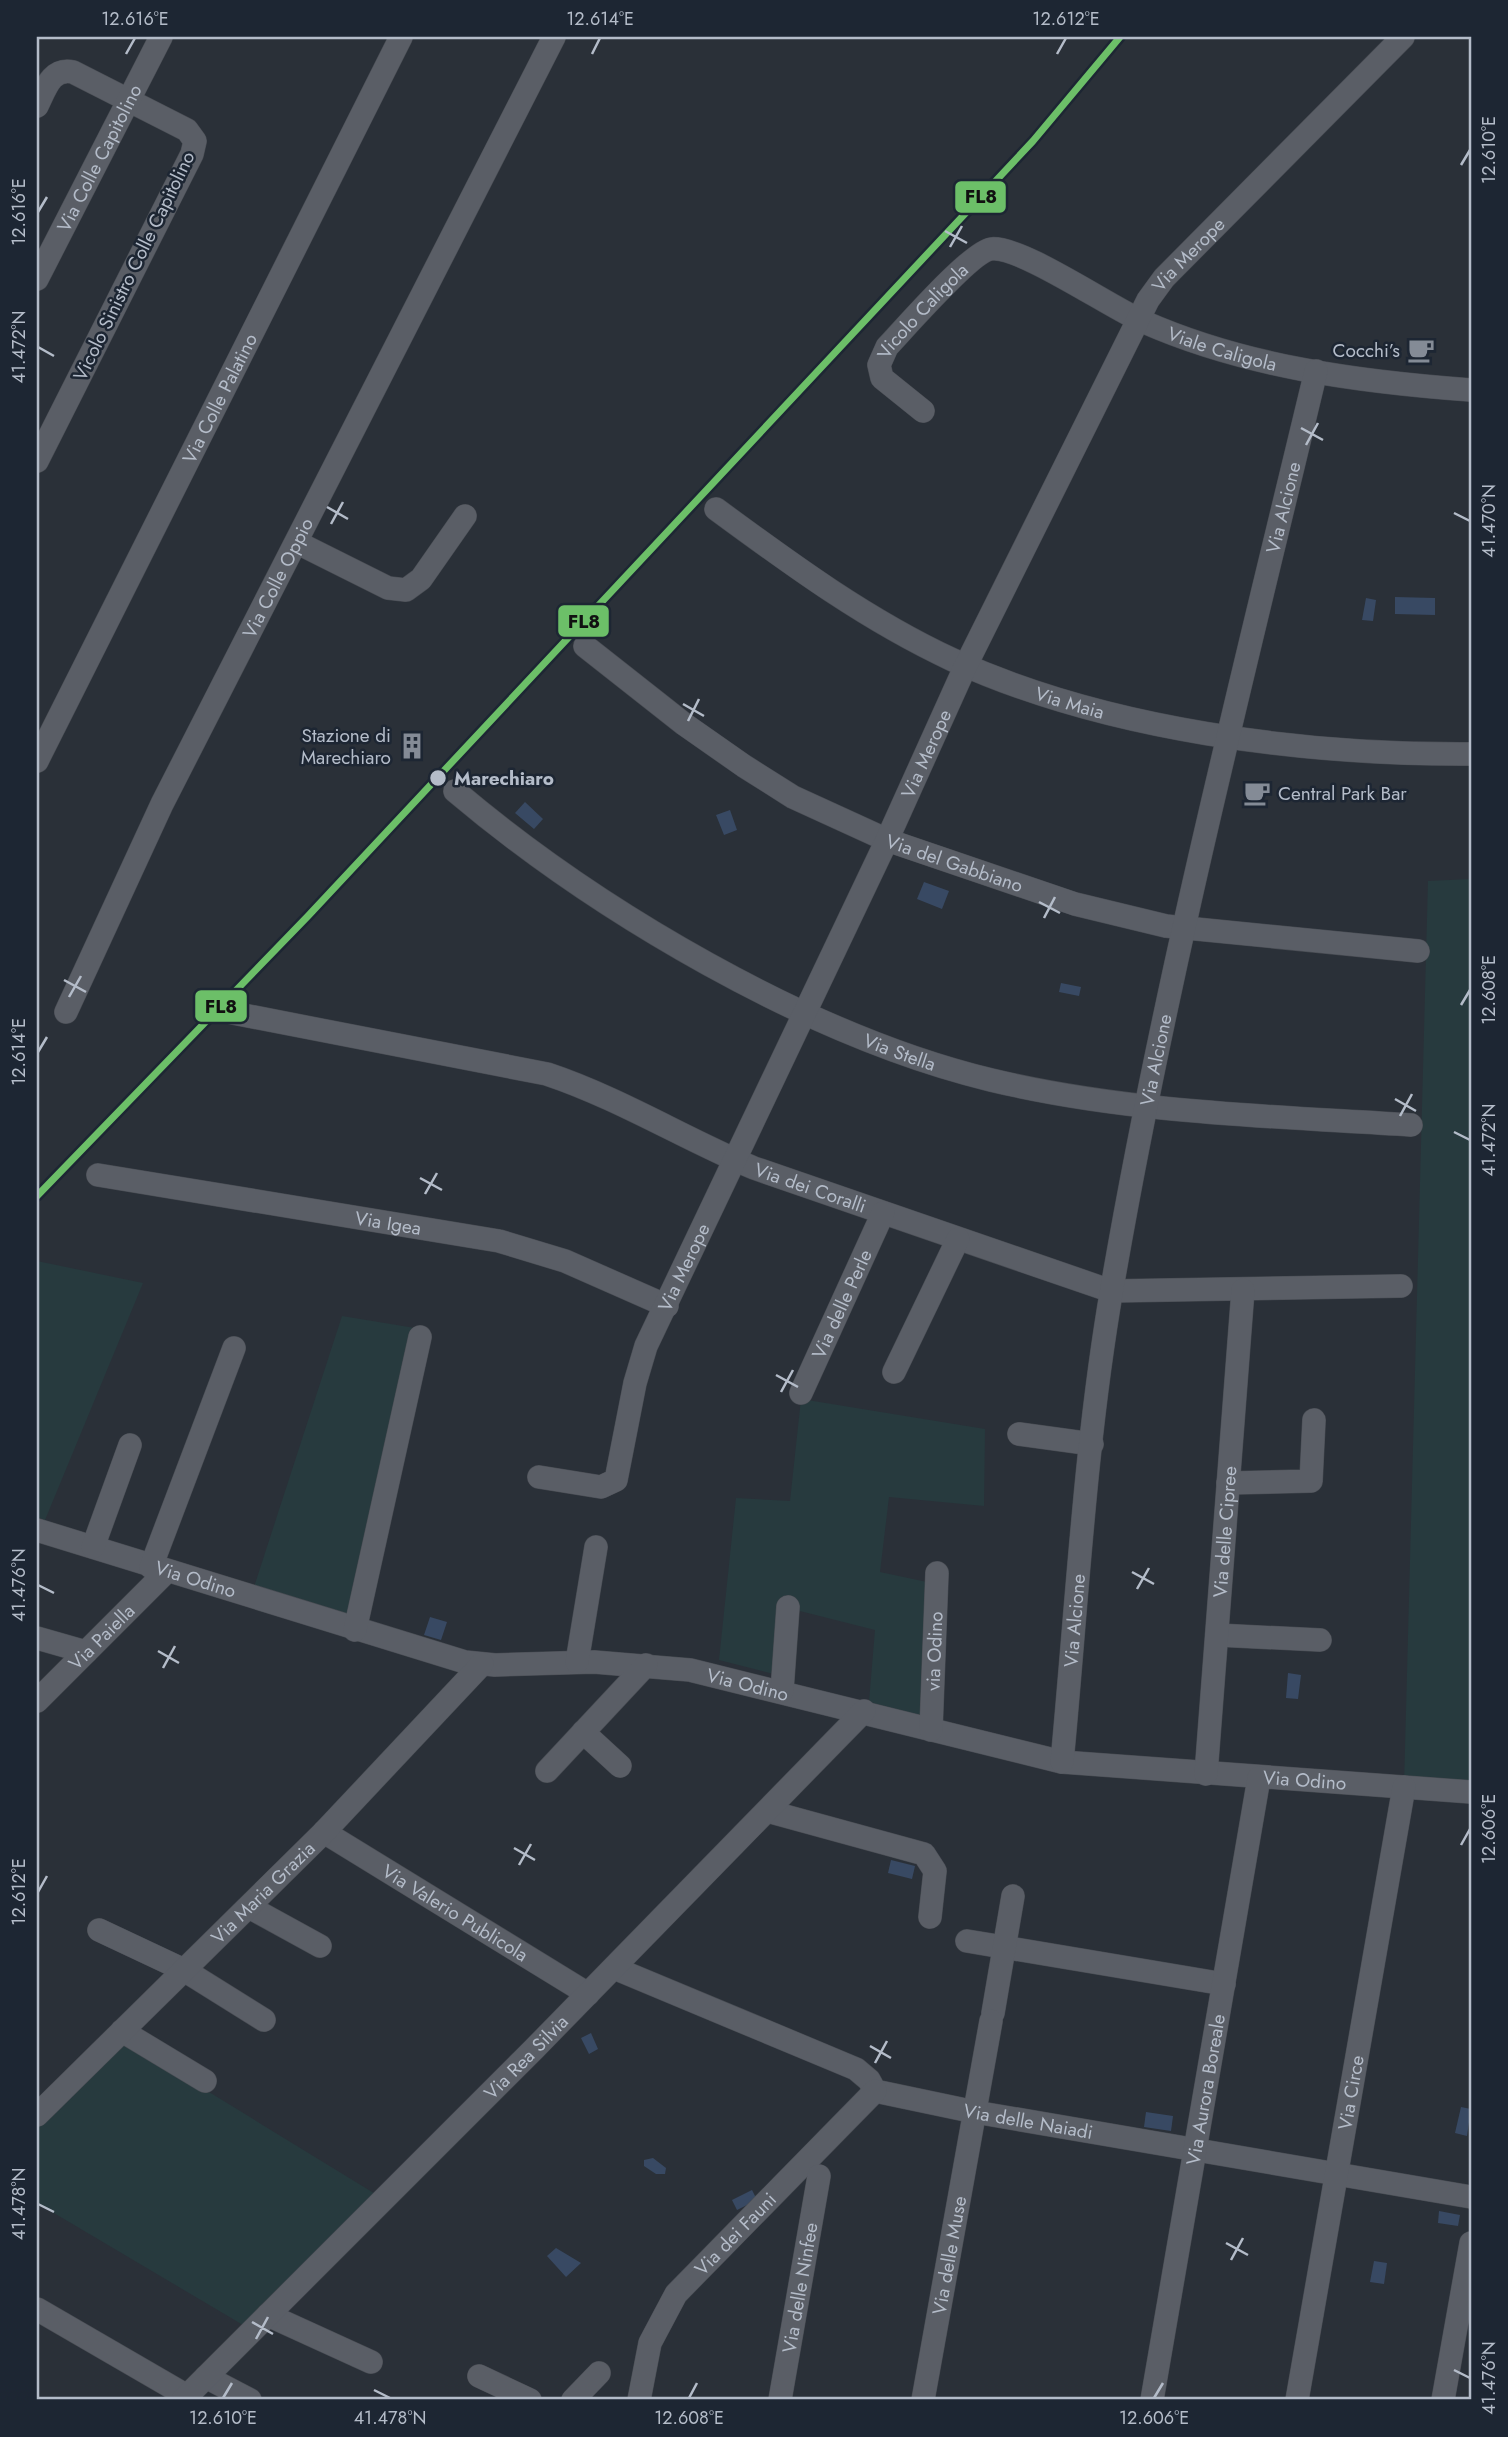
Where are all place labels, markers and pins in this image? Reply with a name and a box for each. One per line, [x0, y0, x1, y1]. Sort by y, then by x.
cafe icon: Cocchi’s [1406, 335, 1436, 365]
place label: Cocchi’s [1333, 337, 1400, 364]
place label: Stazione di Marechiaro [301, 722, 391, 771]
building icon: Stazione di Marechiaro [397, 731, 427, 761]
place label: Marechiaro [454, 765, 554, 792]
marker: Marechiaro [428, 768, 448, 788]
cafe icon: Central Park Bar [1242, 778, 1272, 808]
place label: Central Park Bar [1278, 780, 1407, 807]

